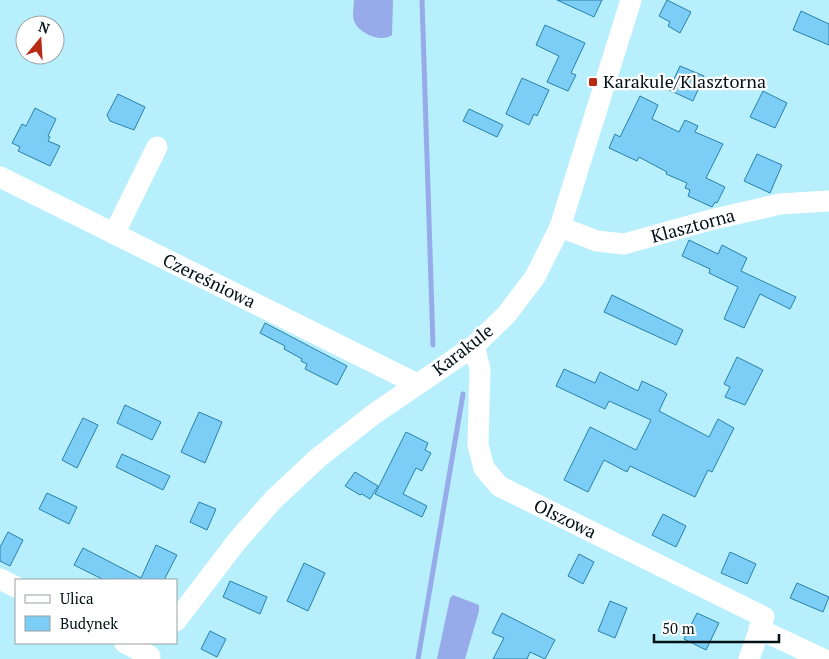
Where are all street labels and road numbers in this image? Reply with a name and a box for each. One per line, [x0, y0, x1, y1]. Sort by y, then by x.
street label: Klasztorna [648, 202, 737, 248]
street label: Czereśniowa [159, 247, 260, 313]
street label: Karakule [427, 318, 498, 380]
street label: Olszowa [530, 493, 601, 544]

